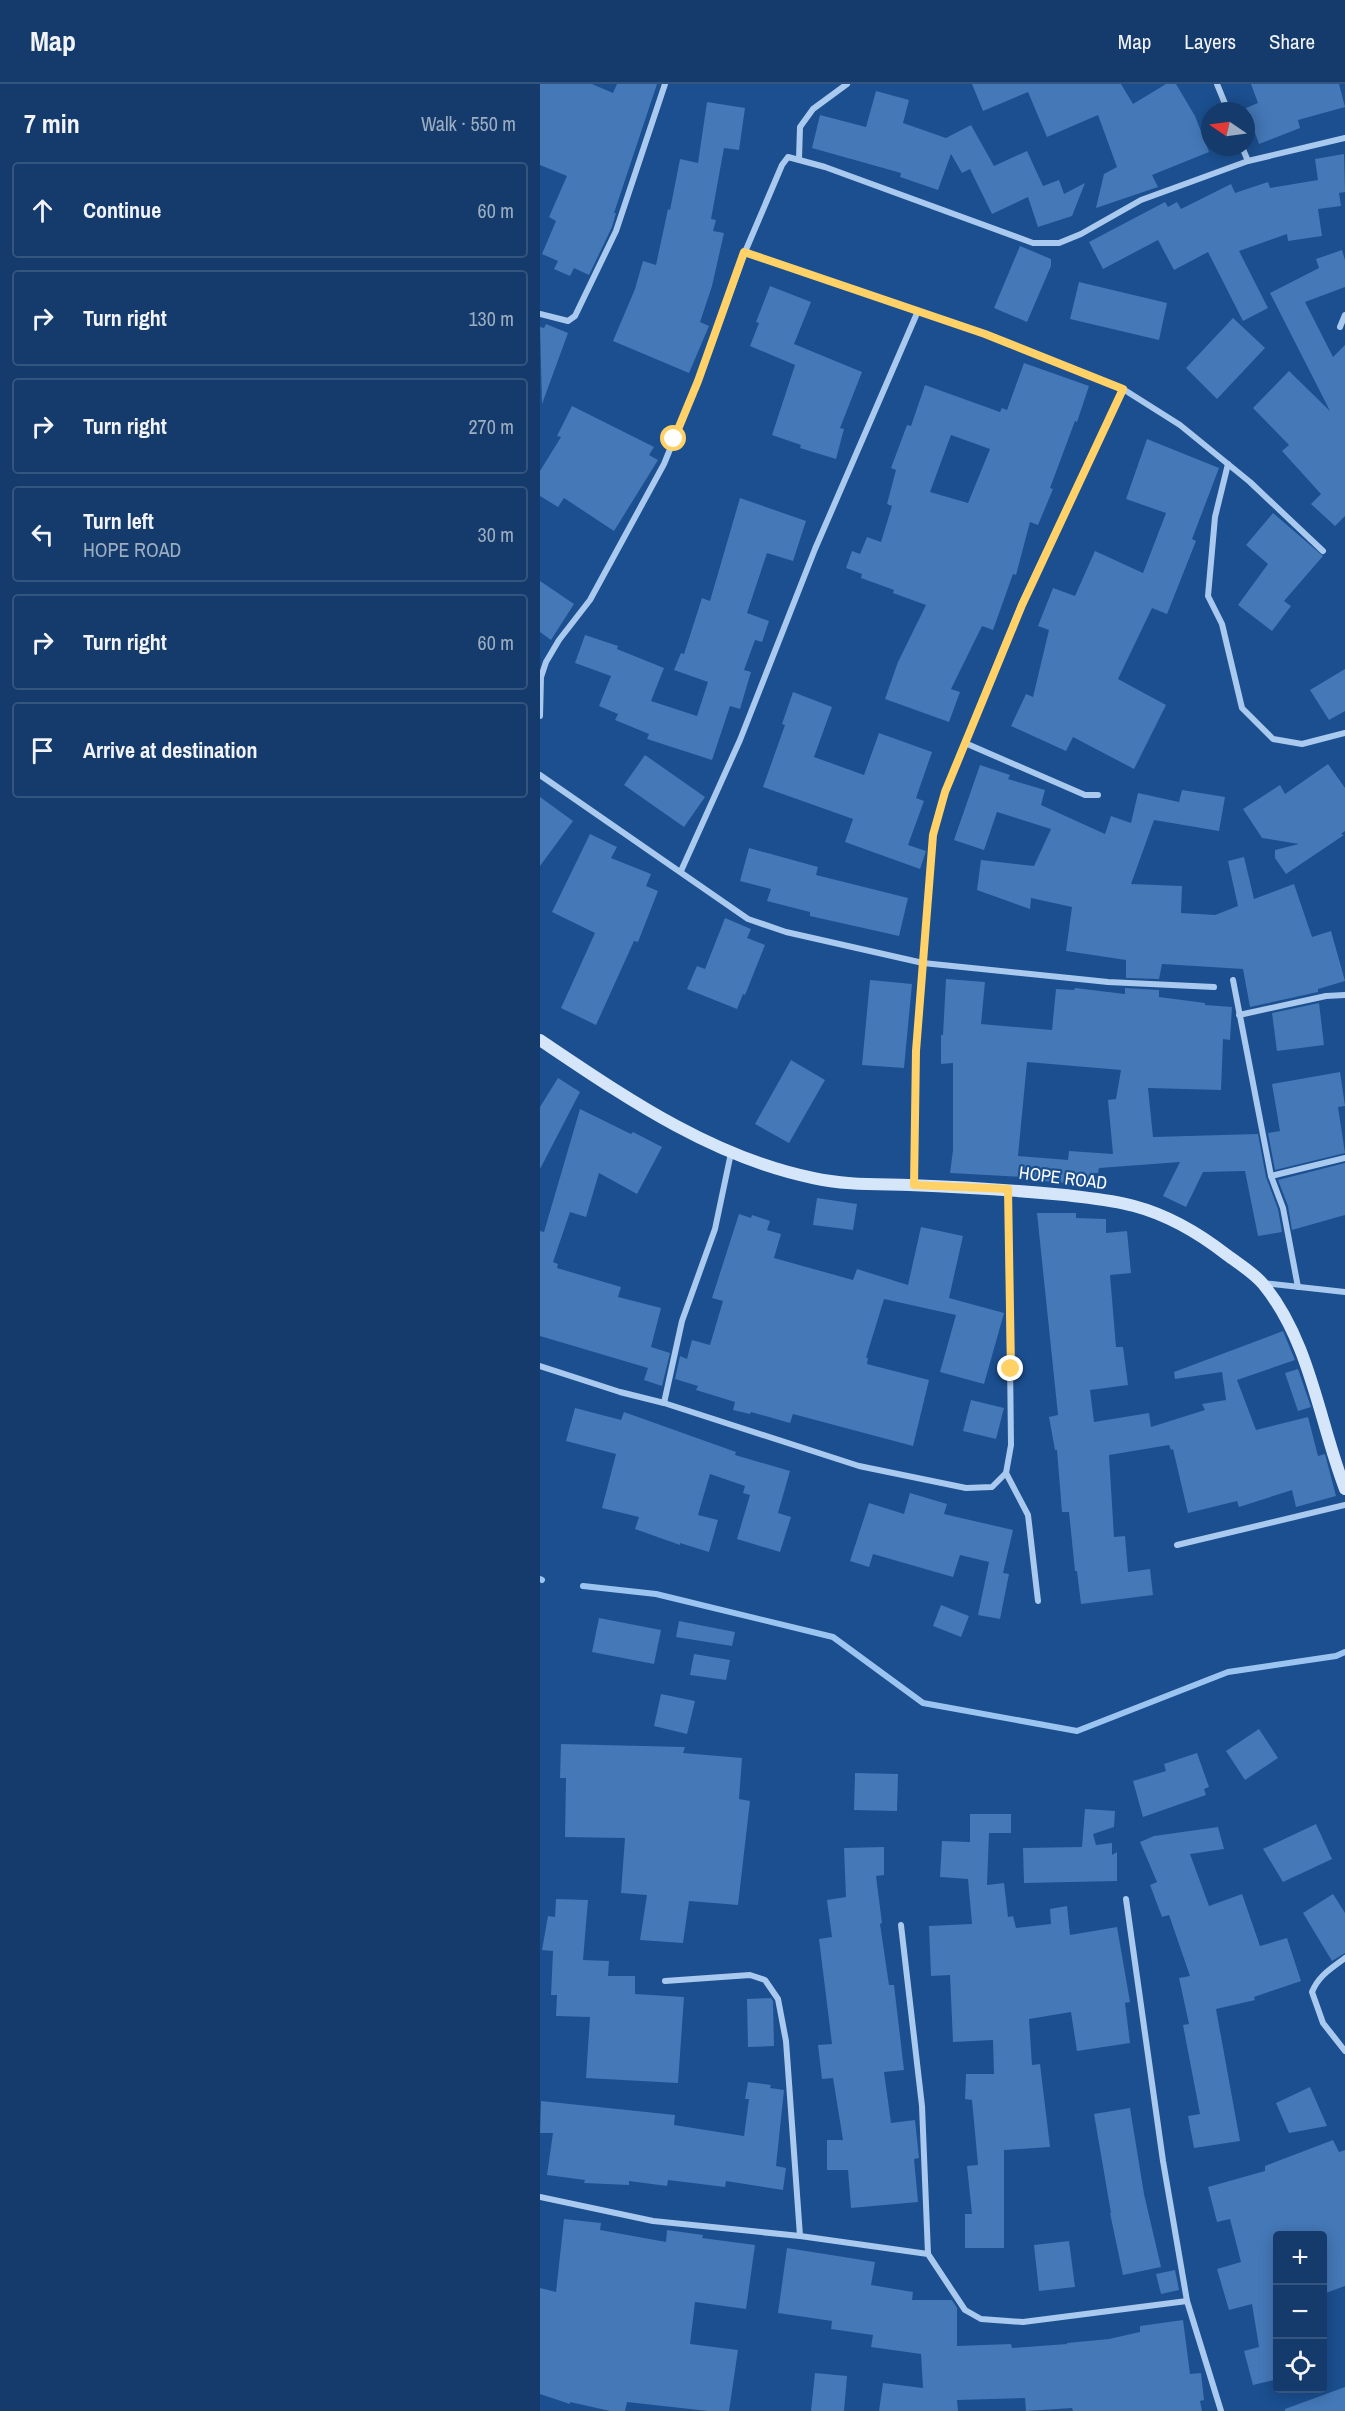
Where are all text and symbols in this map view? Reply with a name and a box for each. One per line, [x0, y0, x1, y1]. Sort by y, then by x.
text: Map [30, 22, 76, 60]
text: Map [1118, 27, 1151, 56]
text: Layers [1184, 27, 1236, 56]
text: Share [1269, 27, 1315, 56]
north arrow [1201, 102, 1255, 156]
text: 7 min [24, 106, 80, 141]
text: Walk · 550 m [421, 110, 516, 137]
icon: ahead [26, 194, 59, 227]
text: Continue [83, 195, 161, 225]
text: 60 m [478, 197, 514, 224]
icon: right [26, 302, 59, 335]
text: Turn right [83, 303, 167, 333]
text: 130 m [468, 305, 514, 332]
icon: right [26, 410, 59, 443]
text: Turn right [83, 411, 167, 441]
text: 270 m [468, 413, 514, 440]
route start [660, 425, 686, 451]
text: Turn left [83, 506, 154, 536]
icon: left [26, 518, 59, 551]
text: 30 m [478, 521, 514, 548]
text: HOPE ROAD [83, 536, 181, 563]
icon: right [26, 626, 59, 659]
text: Turn right [83, 627, 167, 657]
text: 60 m [478, 629, 514, 656]
icon: arrive [26, 734, 59, 767]
text: Arrive at destination [83, 735, 257, 765]
street label: HOPE ROAD [1018, 1160, 1109, 1195]
route end [997, 1355, 1023, 1381]
map controls [1273, 2231, 1327, 2393]
button: + [1273, 2231, 1327, 2285]
button: − [1273, 2285, 1327, 2339]
button: locate [1273, 2339, 1327, 2393]

